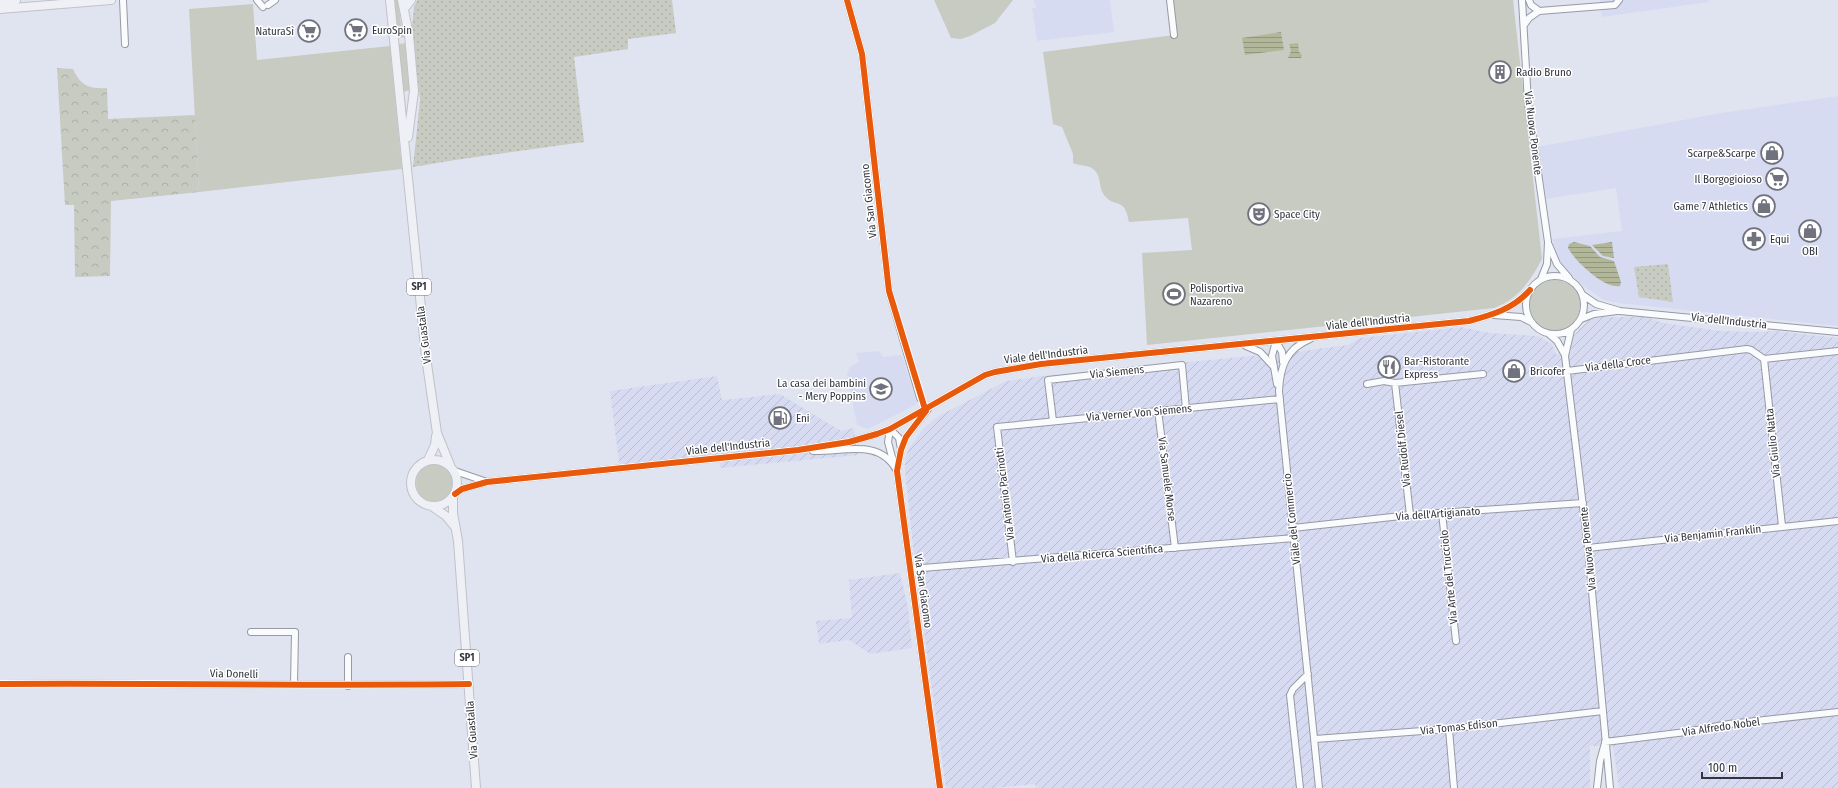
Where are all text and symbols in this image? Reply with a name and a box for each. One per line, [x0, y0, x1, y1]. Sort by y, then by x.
supermarket icon: EuroSpin [343, 17, 369, 43]
supermarket icon: NaturaSì [296, 18, 322, 44]
place label: EuroSpin [372, 24, 412, 37]
place label: NaturaSì [255, 25, 294, 38]
building icon: Radio Bruno [1487, 59, 1513, 85]
place label: Radio Bruno [1516, 66, 1572, 79]
street label: Via Nuova Ponente [1521, 90, 1545, 176]
shop icon: Scarpe&Scarpe [1759, 140, 1785, 166]
place label: Scarpe&Scarpe [1688, 147, 1756, 160]
street label: Via San Giacomo [859, 163, 879, 239]
supermarket icon: Il Borgogioioso [1764, 166, 1790, 192]
place label: Il Borgogioioso [1695, 173, 1762, 186]
shop icon: Game 7 Athletics [1751, 193, 1777, 219]
place label: Game 7 Athletics [1674, 200, 1748, 213]
theatre icon: Space City [1246, 201, 1272, 227]
place label: Space City [1274, 208, 1320, 221]
shop icon: OBI [1797, 218, 1823, 244]
pharmacy icon: Equi [1741, 226, 1767, 252]
place label: Equi [1770, 233, 1790, 246]
place label: OBI [1802, 245, 1818, 258]
road number: SP1 [407, 279, 431, 295]
sports icon: Polisportiva Nazareno [1161, 281, 1187, 307]
place label: Polisportiva Nazareno [1190, 282, 1244, 308]
street label: Via Guastalla [414, 305, 434, 365]
street label: Viale dell'Industria [1325, 311, 1411, 333]
street label: Via dell'Industria [1690, 311, 1768, 331]
street label: Viale dell'Industria [1003, 343, 1089, 367]
restaurant icon: Bar-Ristorante Express [1376, 354, 1402, 380]
street label: Via della Croce [1584, 354, 1652, 374]
place label: Bar-Ristorante Express [1404, 355, 1469, 381]
shop icon: Bricofer [1501, 358, 1527, 384]
street label: Via Siemens [1089, 363, 1145, 381]
place label: Bricofer [1530, 365, 1566, 378]
school or university icon: La casa dei bambini - Mery Poppins [868, 376, 894, 402]
place label: La casa dei bambini - Mery Poppins [777, 377, 866, 403]
street label: Via Verner Von Siemens [1086, 402, 1193, 424]
fuel station icon: Eni [767, 405, 793, 431]
street label: Via Giulio Natta [1763, 408, 1783, 478]
street label: Via Rudolf Diesel [1393, 410, 1413, 488]
place label: Eni [796, 412, 810, 425]
street label: Viale dell'Industria [685, 436, 771, 458]
street label: Via Samuele Morse [1155, 436, 1179, 522]
street label: Via Antonio Pacinotti [993, 446, 1017, 541]
street label: Viale del Commercio [1281, 473, 1303, 565]
street label: Via dell'Artigianato [1395, 505, 1481, 523]
street label: Via Nuova Ponente [1577, 506, 1599, 592]
street label: Via Benjamin Franklin [1664, 522, 1762, 546]
street label: Via Arte del Trucciolo [1438, 529, 1460, 625]
street label: Via della Ricerca Scientifica [1040, 542, 1164, 566]
street label: Via San Giacomo [911, 553, 935, 629]
road number: SP1 [455, 650, 479, 666]
street label: Via Donelli [210, 667, 258, 681]
street label: Via Guastalla [463, 700, 481, 760]
street label: Via Alfredo Nobel [1681, 715, 1761, 739]
street label: Via Tomas Edison [1420, 716, 1498, 738]
scale bar [1702, 754, 1782, 780]
text: 100 m [1708, 761, 1737, 775]

